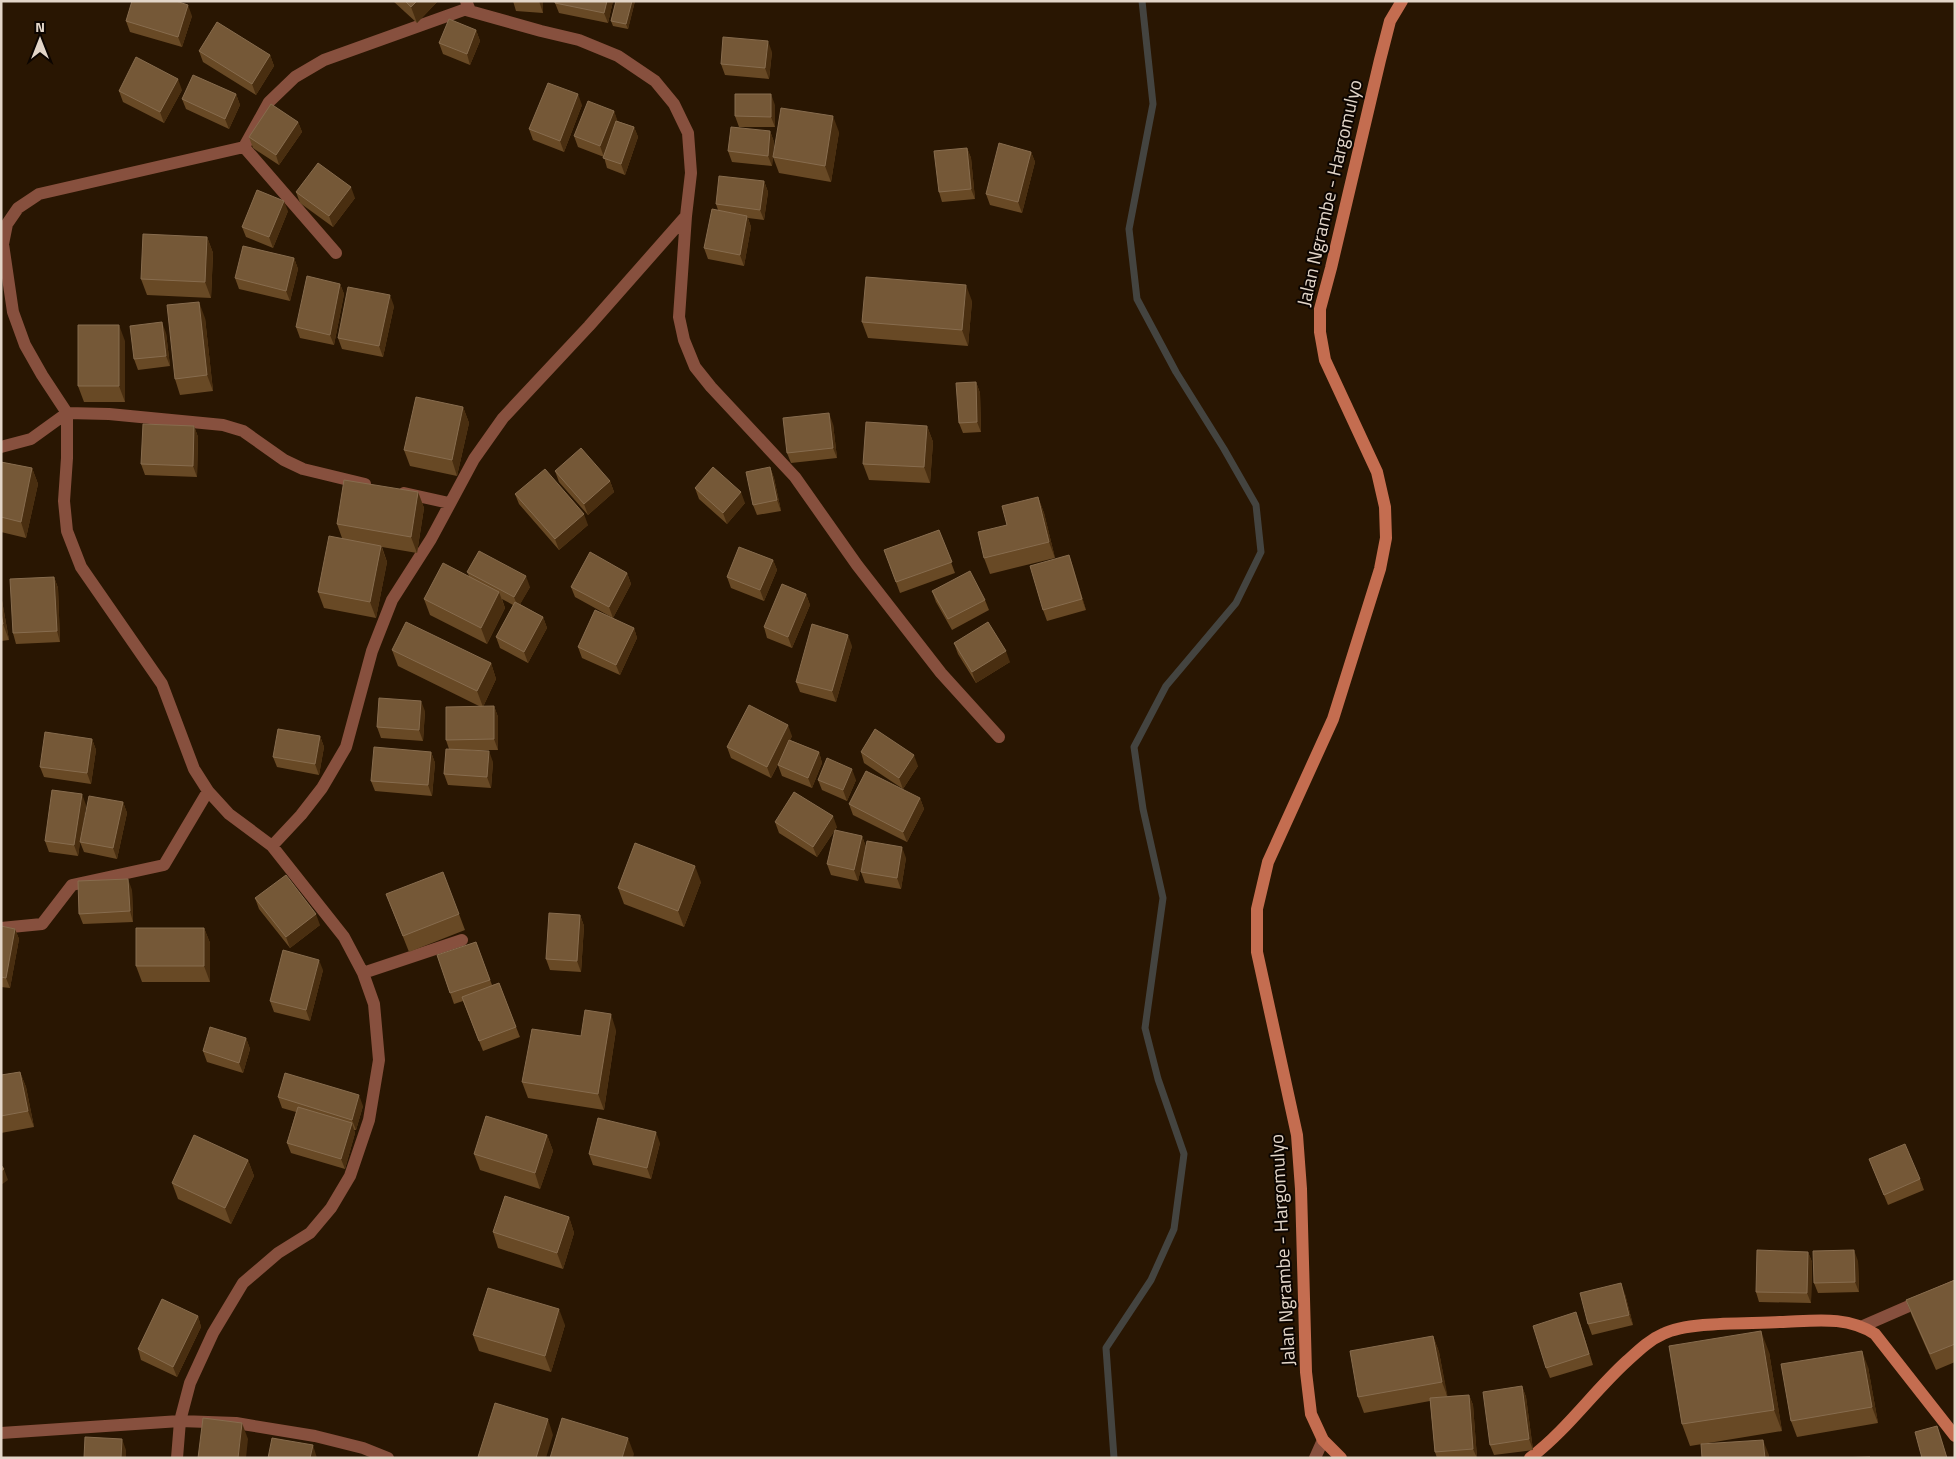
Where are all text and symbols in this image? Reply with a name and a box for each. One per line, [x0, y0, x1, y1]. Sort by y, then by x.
north arrow [15, 15, 65, 65]
text: N [35, 16, 45, 37]
street label: Jalan Ngrambe - Hargomulyo [1288, 77, 1369, 309]
street label: Jalan Ngrambe - Hargomulyo [1261, 1133, 1302, 1367]

